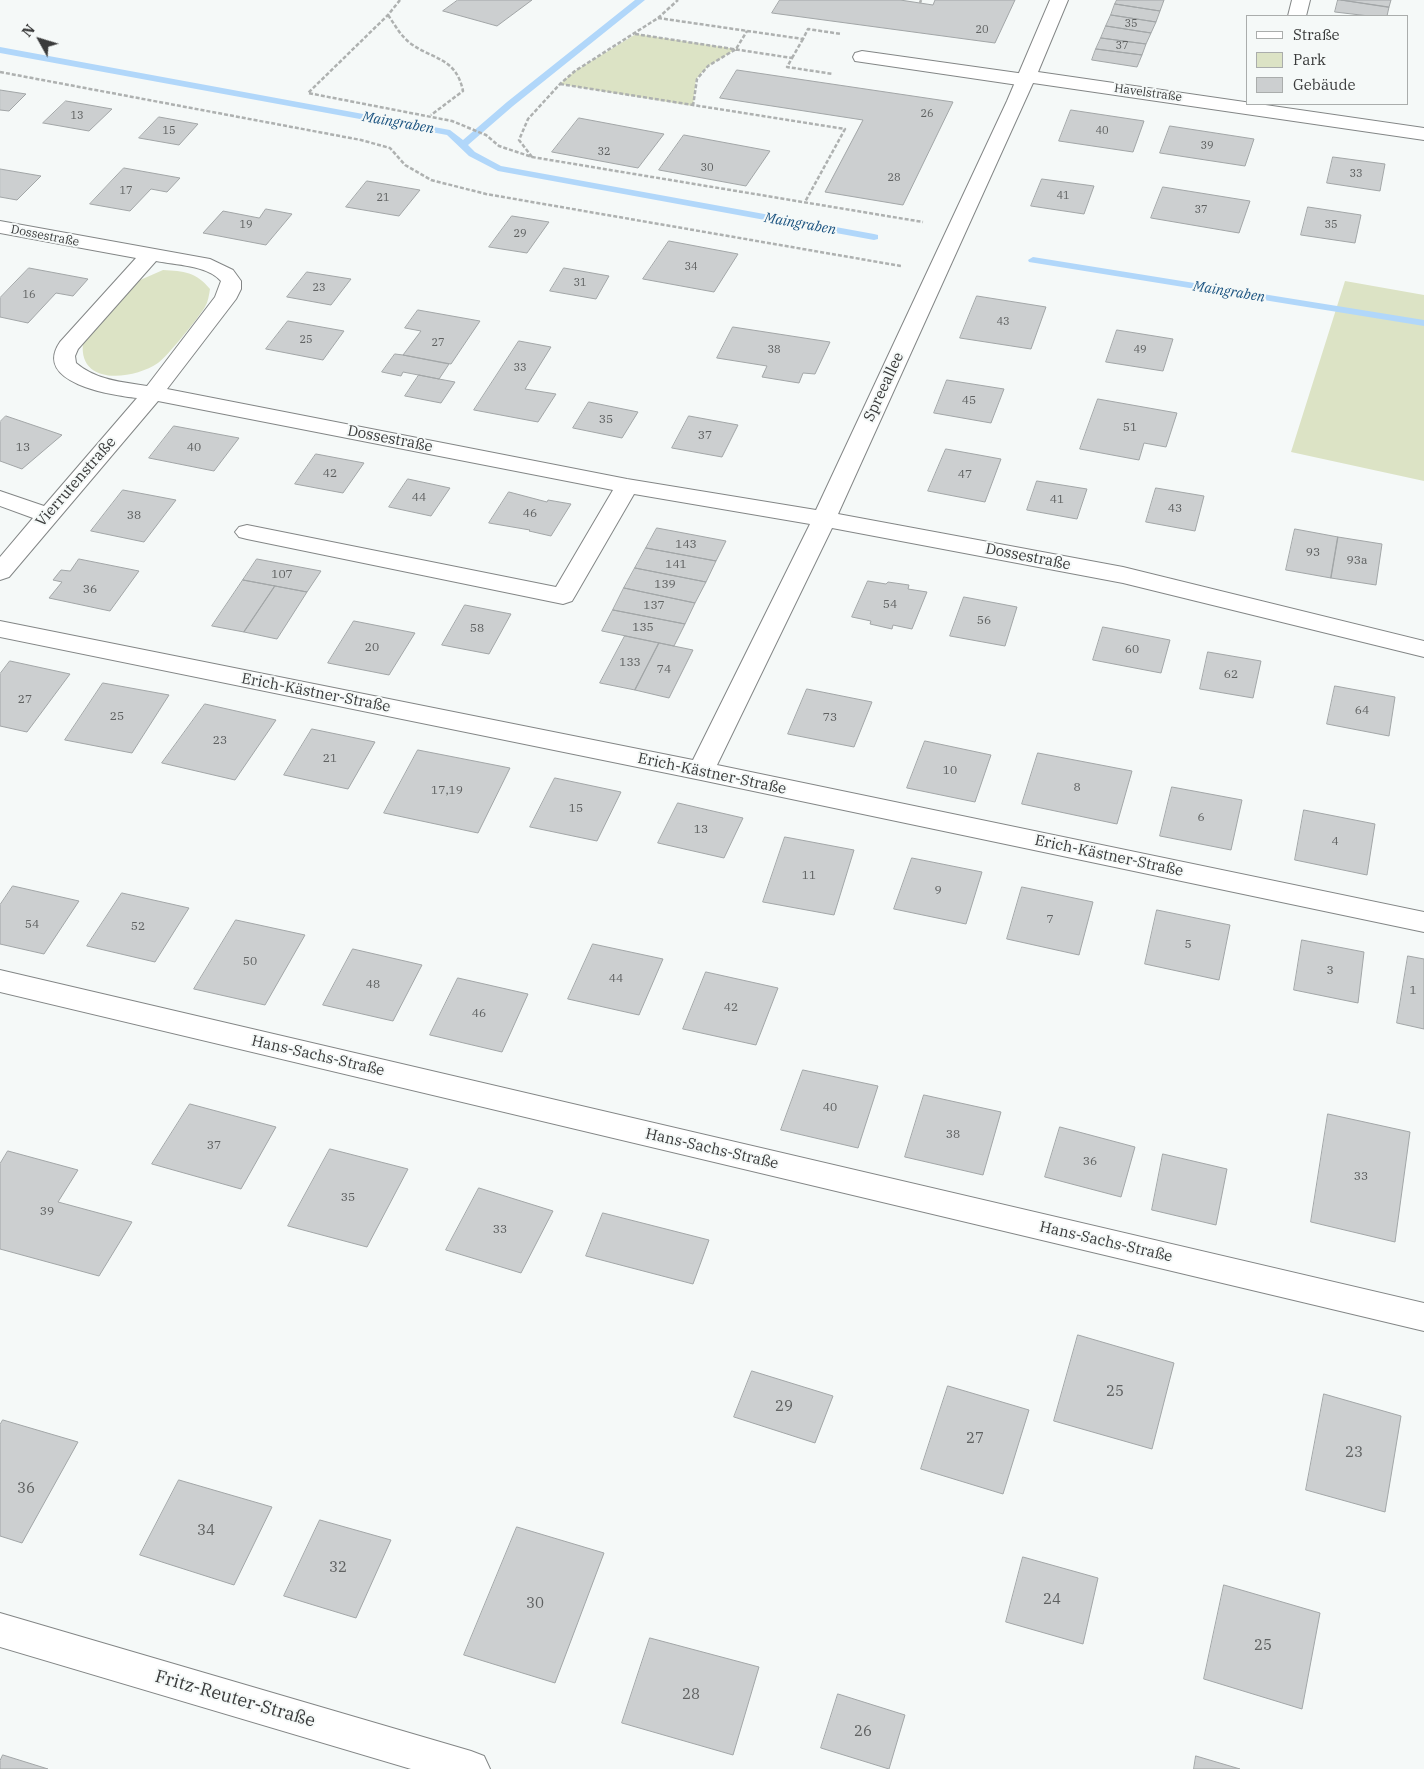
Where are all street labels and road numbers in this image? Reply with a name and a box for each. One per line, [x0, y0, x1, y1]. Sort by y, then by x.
street label: Havelstraße [1113, 81, 1183, 105]
street label: Dossestraße [10, 222, 80, 250]
street label: Spreeallee [860, 350, 908, 424]
street label: Dossestraße [346, 422, 434, 456]
street label: Vierrutenstraße [32, 433, 120, 531]
street label: Dossestraße [984, 540, 1072, 574]
street label: Erich-Kästner-Straße [240, 670, 392, 716]
street label: Erich-Kästner-Straße [636, 749, 788, 799]
street label: Erich-Kästner-Straße [1033, 831, 1185, 881]
street label: Hans-Sachs-Straße [250, 1032, 386, 1080]
street label: Hans-Sachs-Straße [644, 1125, 780, 1173]
street label: Hans-Sachs-Straße [1038, 1218, 1174, 1266]
street label: Fritz-Reuter-Straße [152, 1666, 318, 1732]

